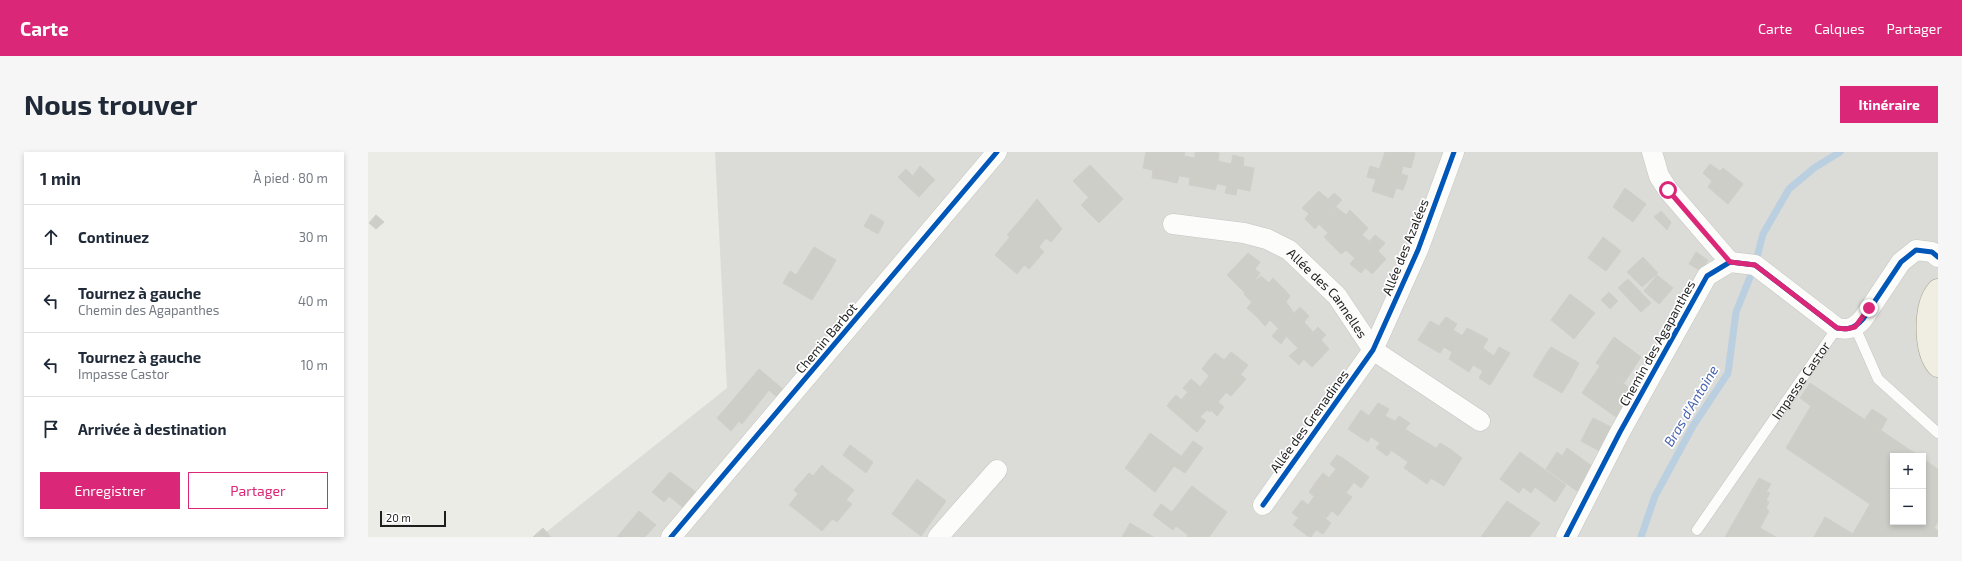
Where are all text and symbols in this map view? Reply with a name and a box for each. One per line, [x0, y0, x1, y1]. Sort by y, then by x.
text: Carte [20, 17, 69, 40]
text: Carte [1758, 20, 1792, 37]
text: Calques [1814, 20, 1865, 37]
text: Partager [1887, 20, 1942, 37]
button: Itinéraire [1840, 86, 1938, 123]
text: Nous trouver [24, 87, 197, 121]
text: 1 min [40, 168, 81, 188]
text: À pied · 80 m [253, 170, 328, 186]
route start [1659, 181, 1677, 199]
street label: Allée des Azalées [1378, 196, 1432, 298]
icon: ahead [40, 226, 62, 248]
text: Continuez [78, 228, 149, 246]
text: 30 m [299, 229, 328, 245]
street label: Allée des Cannelles [1284, 245, 1371, 341]
street label: Chemin des Agapanthes [1616, 277, 1698, 409]
text: Tournez à gauche [78, 284, 201, 302]
icon: left [40, 290, 62, 312]
text: 40 m [298, 293, 328, 309]
street label: Chemin Barbot [792, 299, 860, 377]
route end [1860, 299, 1878, 317]
text: Chemin des Agapanthes [78, 302, 219, 318]
street label: Impasse Castor [1768, 338, 1833, 423]
text: Tournez à gauche [78, 348, 201, 366]
icon: left [40, 354, 62, 376]
text: 10 m [301, 357, 328, 373]
water label: Bras d'Antoine [1660, 362, 1722, 449]
text: Impasse Castor [78, 366, 169, 382]
street label: Allée des Grenadines [1266, 366, 1352, 476]
icon: arrive [40, 418, 62, 440]
text: Arrivée à destination [78, 420, 226, 438]
map controls [1890, 453, 1926, 525]
button: + [1890, 453, 1926, 489]
button: Enregistrer [40, 472, 180, 509]
button: Partager [188, 472, 328, 509]
button: − [1890, 489, 1926, 525]
scale bar [380, 509, 446, 528]
text: 20 m [386, 511, 411, 524]

